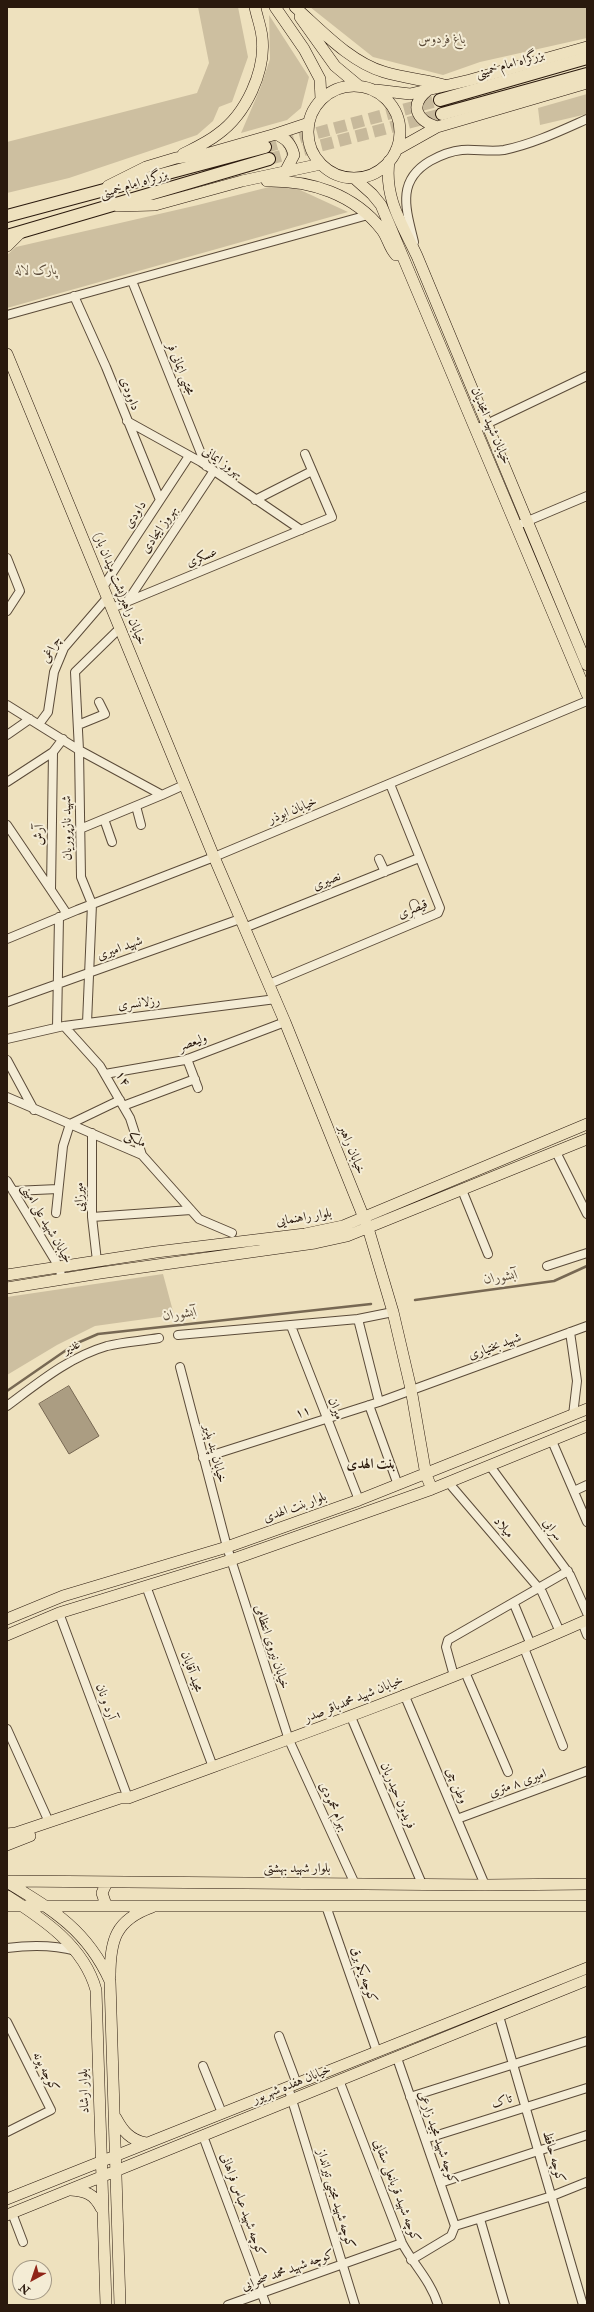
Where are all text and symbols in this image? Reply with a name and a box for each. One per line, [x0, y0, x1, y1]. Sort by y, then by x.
park label: باغ فردوس [418, 32, 466, 48]
street label: بزرگراه امام خمینی [474, 48, 546, 82]
street label: بزرگراه امام خمینی [98, 167, 170, 203]
park label: پارک لاله [15, 263, 57, 279]
street label: مجتبی ایمانی فر [162, 340, 198, 398]
street label: داوودی [115, 375, 143, 413]
street label: خیابان شهید امجدیان [467, 385, 513, 467]
street label: بهروز ایمانی [199, 444, 245, 482]
street label: داودی [121, 498, 151, 532]
street label: بهروز ایجادی [138, 503, 182, 557]
street label: خیابان راهبر(پشت میدان بار) [89, 531, 149, 647]
street label: عسکری [184, 545, 220, 571]
street label: چراغی [39, 634, 65, 666]
street label: خیابان ابوذر [266, 794, 320, 828]
street label: شهید نازپروریان [60, 795, 76, 861]
street label: آرش [32, 824, 48, 846]
street label: نصیری [311, 869, 343, 895]
street label: قیصری [396, 897, 430, 923]
street label: شهید امیری [95, 934, 145, 964]
street label: رزلانسری [117, 994, 161, 1014]
street label: ولیعصر [177, 1031, 209, 1055]
street label: ۱۴ [111, 1069, 133, 1089]
street label: خیابان راهبر [334, 1123, 368, 1177]
street label: ملکی [121, 1128, 149, 1152]
street label: خیابان شهید علی امینی [17, 1181, 75, 1267]
street label: میرزایی [72, 1182, 88, 1212]
street label: بلوار راهنمایی [275, 1206, 333, 1230]
water label: آبشوران [483, 1267, 519, 1289]
water label: آبشوران [162, 1305, 198, 1325]
street label: شهید بختیاری [466, 1330, 524, 1364]
street label: غدیر [61, 1337, 83, 1359]
street label: میران [324, 1396, 346, 1422]
street label: ۱۱ [293, 1403, 313, 1423]
street label: خیابان پند پذیر [199, 1423, 229, 1485]
district label: بنت الهدی [347, 1457, 395, 1473]
street label: بلوار بنت الهدی [261, 1489, 329, 1527]
street label: میلاد [490, 1514, 516, 1542]
street label: سرابی [539, 1516, 565, 1544]
street label: خیابان نیروی انتظامی [250, 1603, 292, 1691]
street label: مجید آقایان [176, 1649, 206, 1695]
street label: خیابان شهید محمدباقر صدر [302, 1673, 406, 1727]
street label: آرد و نان [91, 1682, 119, 1722]
street label: فریدون حیدریان [376, 1760, 418, 1832]
street label: وطن چی [441, 1766, 471, 1806]
street label: امیری ۸ متری [487, 1766, 549, 1802]
street label: بهرام محمودی [315, 1780, 351, 1834]
street label: بلوار شهید بهشتی [264, 1861, 330, 1877]
street label: کوچه یکم برق [346, 1945, 380, 2005]
street label: کوچه پونه [28, 2049, 62, 2095]
street label: خیابان هفده شهریور [250, 2062, 334, 2108]
street label: بلوار ارشاد [76, 2068, 94, 2114]
street label: کوچه شهید مجید زارعی [414, 2089, 460, 2187]
street label: تاک [490, 2091, 514, 2113]
street label: کوچه حافظ [538, 2129, 568, 2185]
street label: کوچه شهید قربانعلی سقایی [369, 2137, 423, 2245]
street label: کوچه شهید مجتبی تیرانداز [312, 2147, 358, 2251]
street label: کوچه شهید عباس فراهانی [216, 2151, 268, 2259]
street label: کوچه شهید محمد صحرایی [240, 2247, 336, 2295]
north arrow [12, 2260, 52, 2300]
text: N [17, 2281, 33, 2297]

